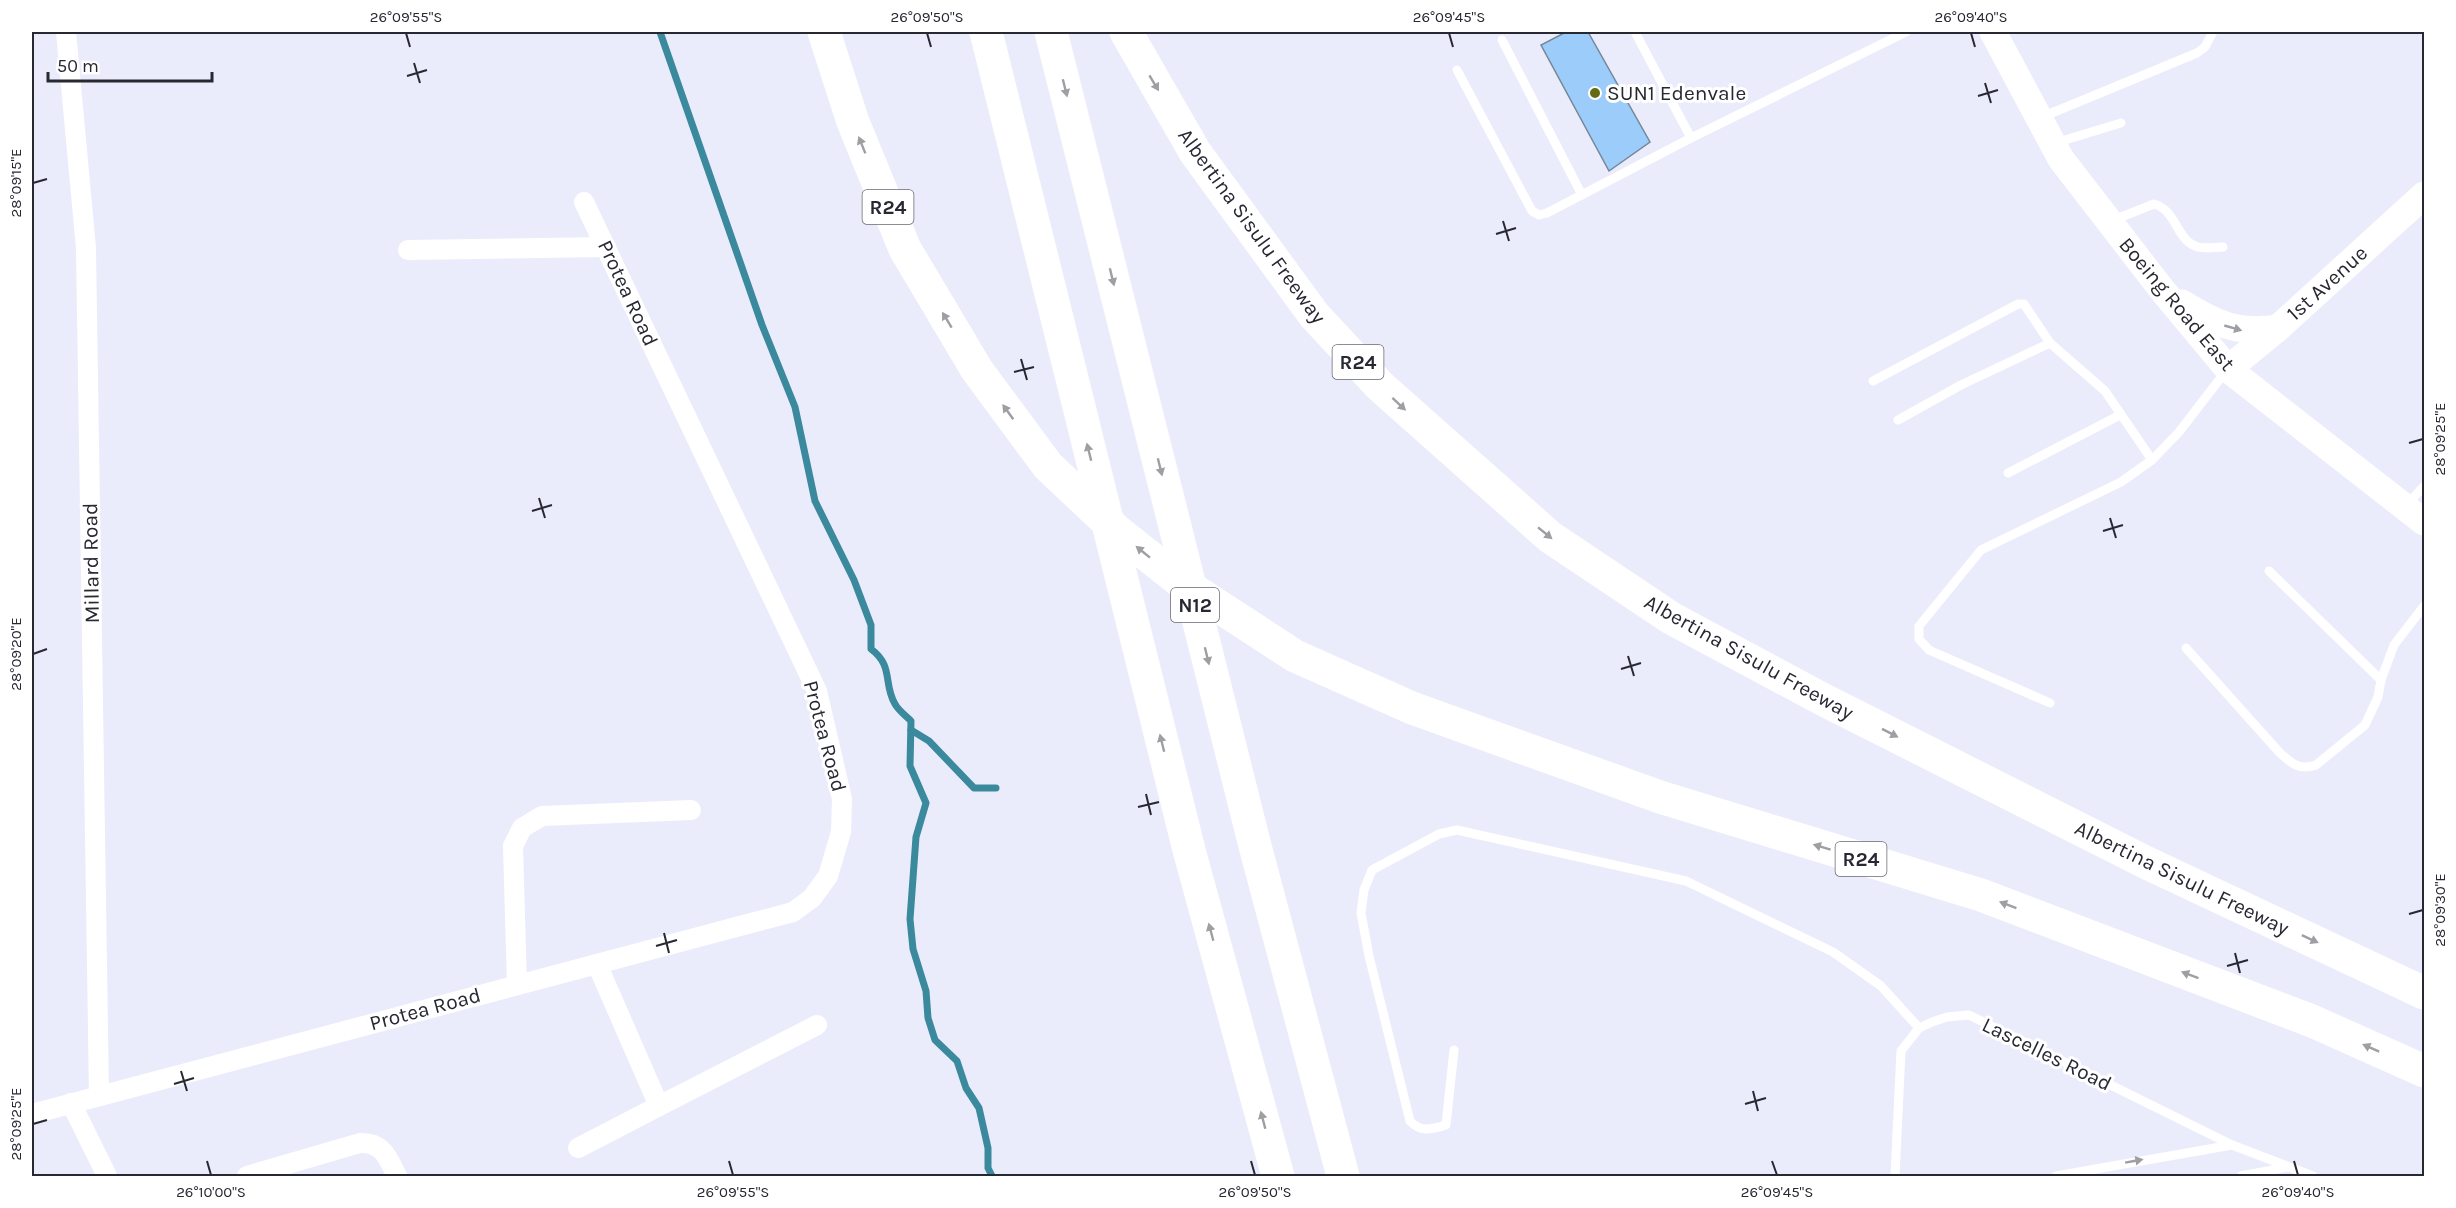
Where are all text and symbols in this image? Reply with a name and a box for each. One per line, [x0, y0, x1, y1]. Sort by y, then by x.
text: 26°09'55"S [370, 8, 442, 26]
text: 26°09'50"S [890, 8, 964, 26]
text: 26°09'45"S [1413, 8, 1485, 26]
text: 26°09'40"S [1935, 8, 2007, 26]
scale bar [48, 45, 212, 83]
text: 50 m [57, 55, 99, 77]
one-way arrow [1149, 75, 1160, 91]
one-way arrow [1061, 79, 1070, 97]
place label: SUN1 Edenvale [1607, 81, 1746, 105]
marker: SUN1 Edenvale [1588, 86, 1602, 100]
street label: Albertina Sisulu Freeway [1173, 124, 1331, 328]
one-way arrow [857, 136, 867, 154]
text: 28°09'15"E [7, 148, 25, 218]
road number: R24 [862, 190, 914, 224]
street label: Boeing Road East [2114, 232, 2240, 376]
street label: Protea Road [593, 236, 663, 350]
street label: 1st Avenue [2282, 241, 2372, 325]
one-way arrow [1108, 269, 1117, 287]
one-way arrow [942, 312, 953, 328]
one-way arrow [2224, 323, 2242, 333]
road number: R24 [1332, 345, 1384, 379]
one-way arrow [1391, 397, 1406, 410]
text: 28°09'25"E [2431, 403, 2449, 475]
one-way arrow [1002, 405, 1014, 421]
one-way arrow [1084, 443, 1094, 461]
one-way arrow [1155, 457, 1165, 476]
street label: Millard Road [78, 502, 104, 624]
one-way arrow [1538, 526, 1553, 538]
one-way arrow [1135, 545, 1151, 558]
road number: N12 [1171, 588, 1219, 622]
street label: Albertina Sisulu Freeway [1640, 590, 1858, 725]
text: 28°09'20"E [7, 617, 25, 691]
one-way arrow [1203, 646, 1213, 665]
street label: Protea Road [799, 678, 851, 794]
one-way arrow [1882, 728, 1899, 738]
one-way arrow [1157, 734, 1166, 752]
street label: Albertina Sisulu Freeway [2071, 816, 2293, 940]
one-way arrow [1813, 841, 1831, 851]
road number: R24 [1836, 842, 1886, 876]
text: 28°09'30"E [2431, 873, 2449, 947]
one-way arrow [1999, 900, 2017, 910]
one-way arrow [1206, 923, 1215, 941]
one-way arrow [2302, 935, 2319, 944]
one-way arrow [2181, 970, 2199, 979]
street label: Protea Road [367, 983, 483, 1035]
street label: Lascelles Road [1978, 1012, 2116, 1096]
one-way arrow [2362, 1042, 2380, 1052]
text: 28°09'25"E [7, 1088, 25, 1160]
one-way arrow [1257, 1111, 1267, 1129]
one-way arrow [2124, 1156, 2143, 1165]
text: 26°10'00"S [176, 1183, 246, 1201]
text: 26°09'55"S [697, 1183, 769, 1201]
text: 26°09'50"S [1218, 1183, 1292, 1201]
text: 26°09'45"S [1741, 1183, 1813, 1201]
text: 26°09'40"S [2262, 1183, 2334, 1201]

